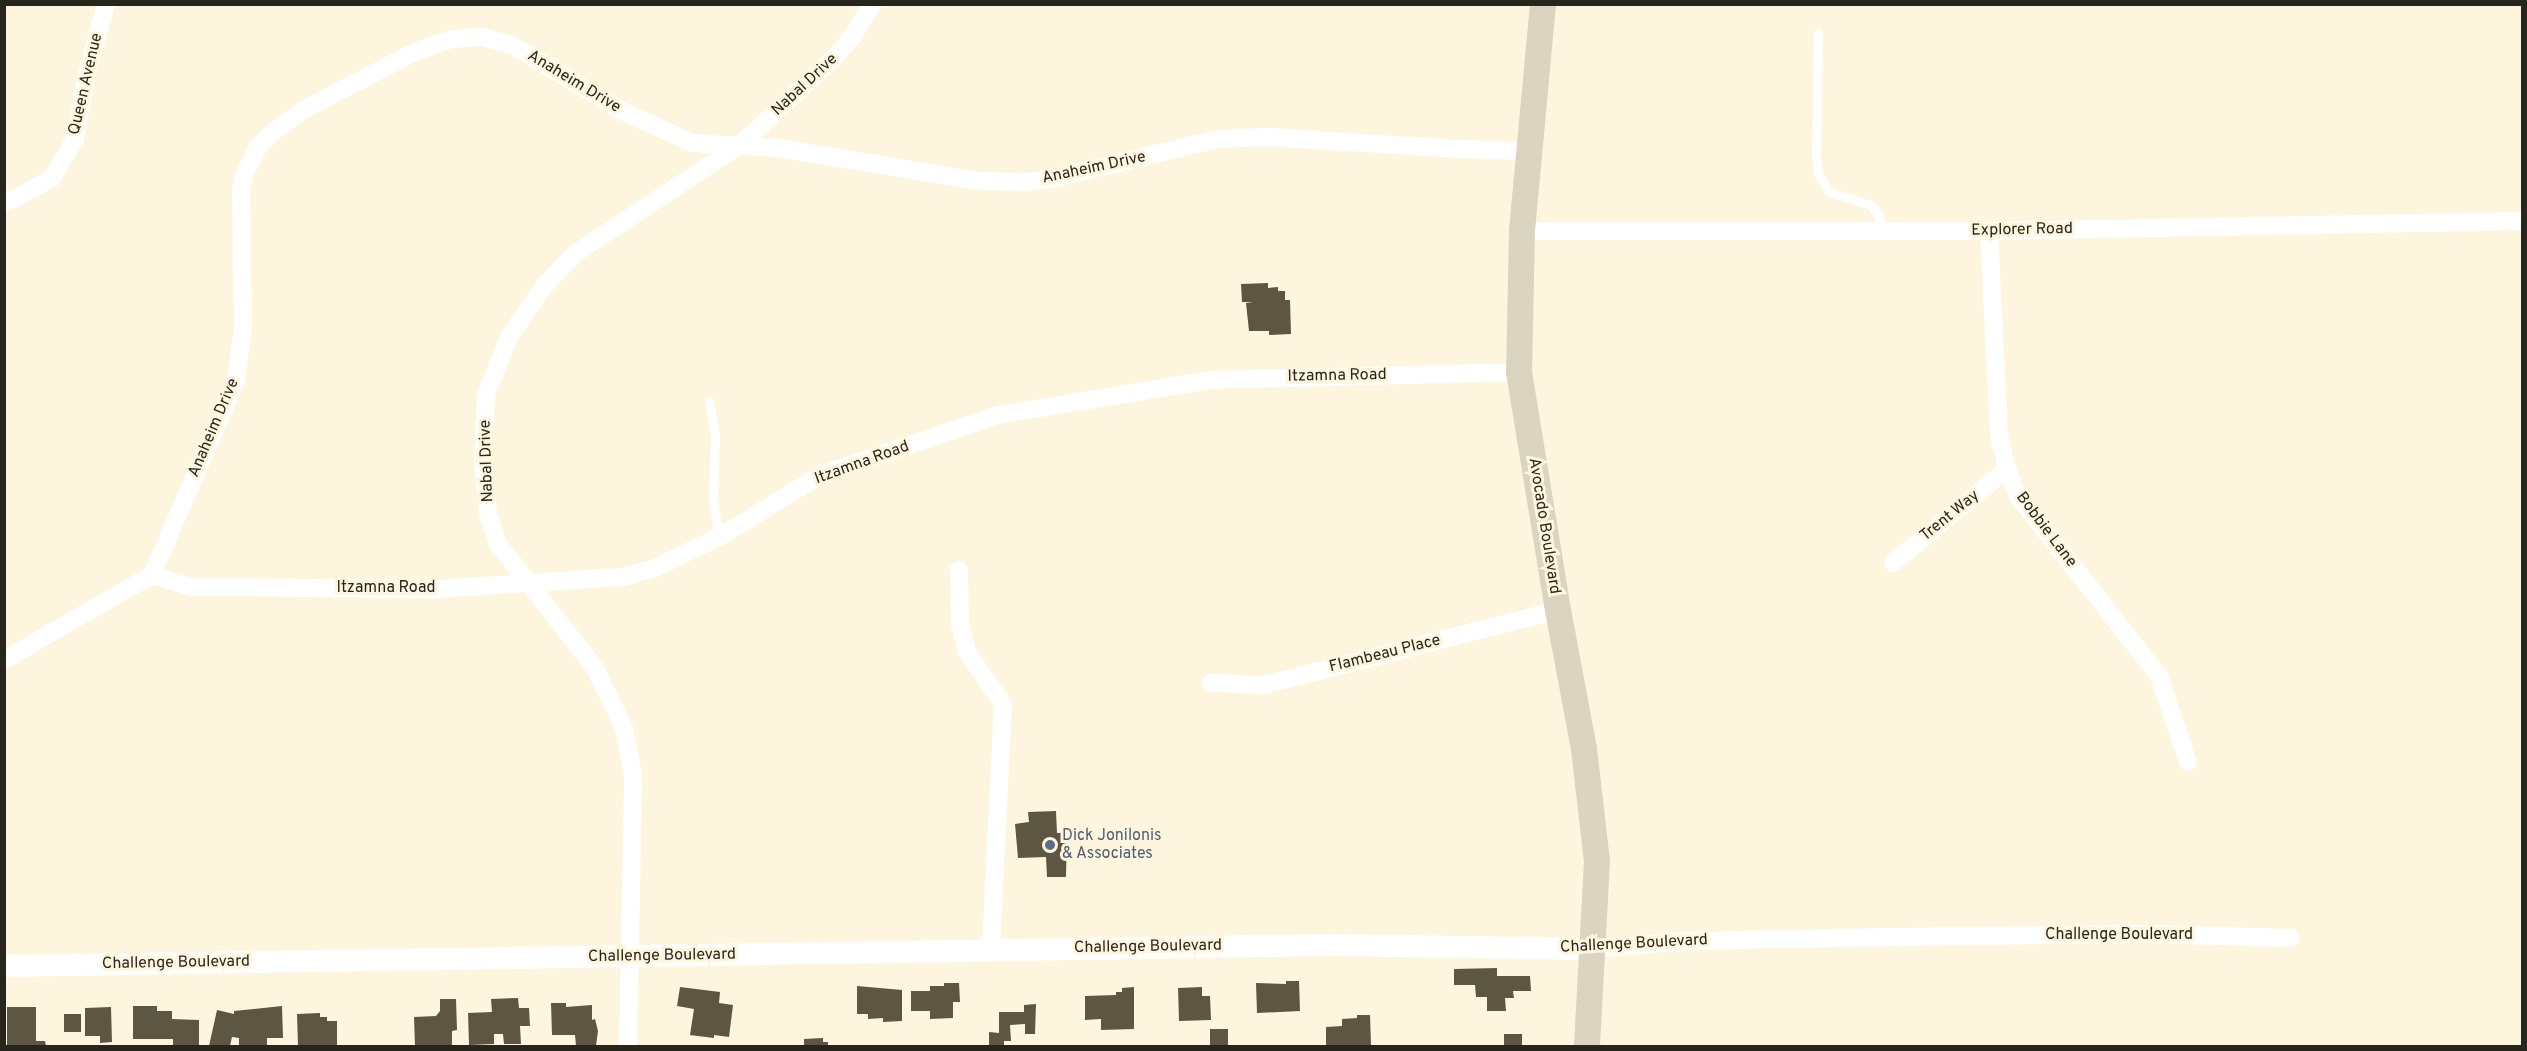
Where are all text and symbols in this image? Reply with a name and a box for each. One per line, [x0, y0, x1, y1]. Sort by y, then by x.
street label: Queen Avenue [65, 31, 107, 137]
street label: Anaheim Drive [524, 47, 624, 117]
street label: Nabal Drive [768, 50, 842, 120]
street label: Anaheim Drive [1040, 148, 1148, 188]
street label: Explorer Road [1971, 220, 2073, 240]
street label: Itzamna Road [1287, 366, 1387, 386]
street label: Anaheim Drive [185, 376, 243, 480]
street label: Nabal Drive [476, 419, 498, 503]
street label: Itzamna Road [812, 437, 912, 489]
street label: Avocado Boulevard [1524, 456, 1564, 596]
street label: Trent Way [1916, 486, 1984, 546]
street label: Bobbie Lane [2011, 489, 2081, 571]
street label: Itzamna Road [336, 578, 436, 598]
street label: Flambeau Place [1327, 631, 1443, 677]
place label: Dick Jonilonis & Associates [1062, 826, 1162, 864]
marker: Dick Jonilonis & Associates [1043, 838, 1057, 852]
street label: Challenge Boulevard [2045, 925, 2193, 945]
street label: Challenge Boulevard [1560, 931, 1708, 957]
street label: Challenge Boulevard [1074, 936, 1222, 958]
street label: Challenge Boulevard [588, 945, 736, 967]
street label: Challenge Boulevard [102, 952, 250, 974]

